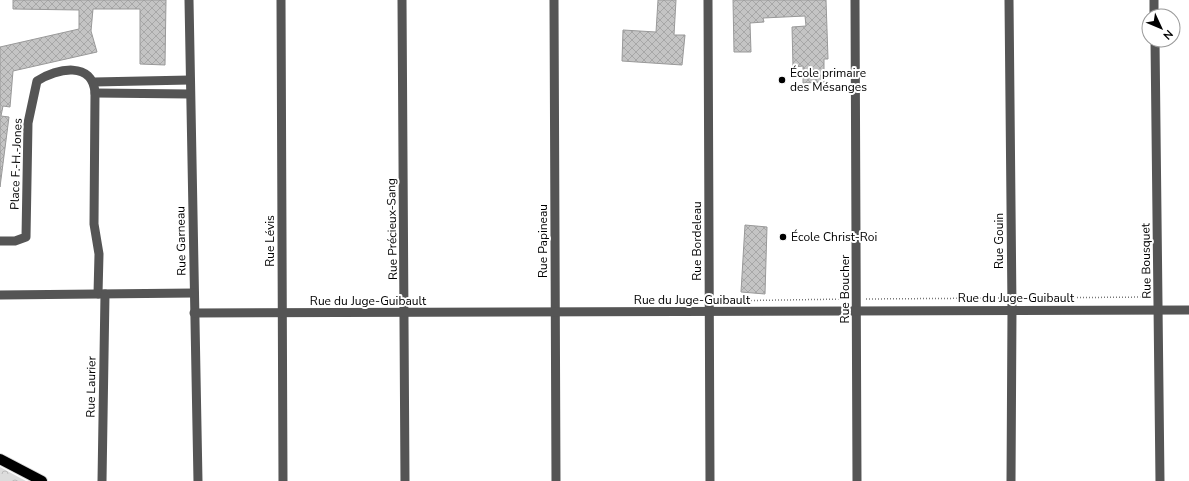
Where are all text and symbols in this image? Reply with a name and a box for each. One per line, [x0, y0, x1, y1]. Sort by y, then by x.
north arrow [1141, 8, 1181, 48]
text: N [1160, 26, 1176, 43]
place label: École primaire des Mésanges [790, 65, 867, 95]
marker: École primaire des Mésanges [777, 75, 787, 85]
street label: Place F.-H.-Jones [6, 118, 26, 210]
street label: Rue Précieux-Sang [383, 178, 401, 280]
street label: Rue Bordeleau [689, 201, 705, 281]
street label: Rue Papineau [535, 204, 551, 278]
street label: Rue Garneau [172, 206, 190, 276]
street label: Rue Gouin [991, 213, 1007, 269]
street label: Rue Lévis [262, 215, 278, 267]
street label: Rue Bousquet [1137, 222, 1155, 299]
place label: École Christ-Roi [791, 229, 877, 245]
marker: École Christ-Roi [778, 232, 788, 242]
street label: Rue Boucher [837, 254, 853, 323]
street label: Rue du Juge-Guibault [958, 290, 1075, 306]
street label: Rue du Juge-Guibault [634, 292, 751, 308]
street label: Rue du Juge-Guibault [310, 293, 427, 309]
street label: Rue Laurier [82, 355, 100, 418]

